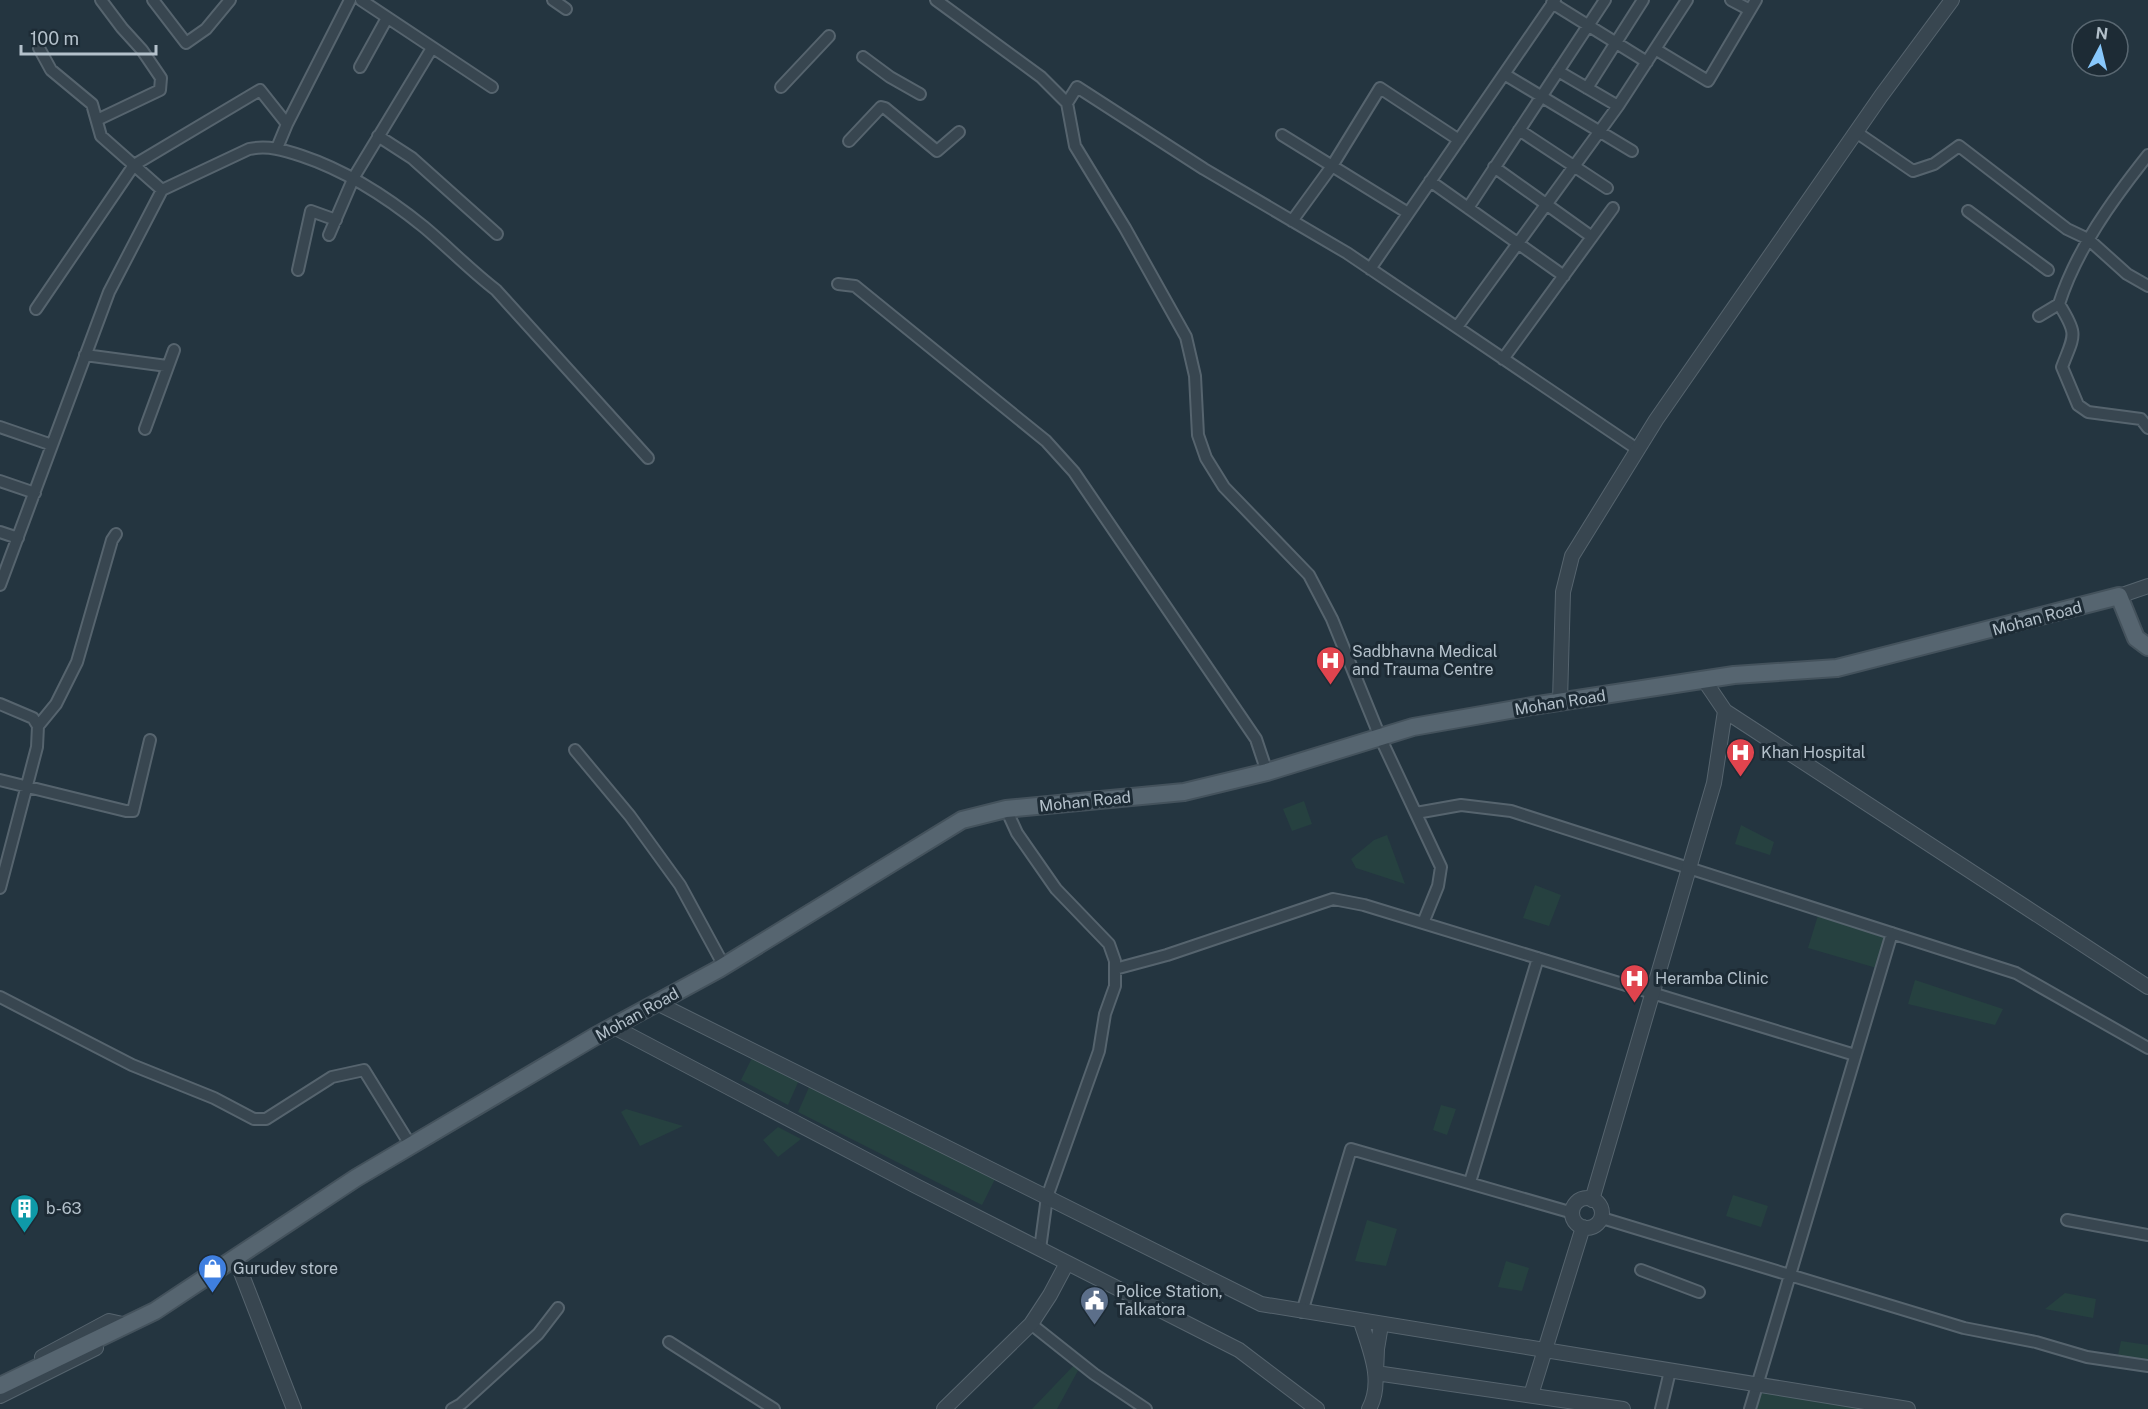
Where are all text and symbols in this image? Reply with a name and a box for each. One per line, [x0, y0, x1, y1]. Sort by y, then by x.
scale bar [21, 18, 156, 56]
north arrow [2070, 18, 2130, 78]
text: N [2094, 23, 2109, 44]
text: 100 m [30, 28, 79, 49]
street label: Mohan Road [1990, 597, 2084, 640]
place label: Sadbhavna Medical and Trauma Centre [1352, 642, 1498, 679]
hospital icon: Sadbhavna Medical and Trauma Centre [1315, 644, 1347, 686]
street label: Mohan Road [1513, 686, 1607, 719]
hospital icon: Khan Hospital [1724, 736, 1756, 778]
place label: Khan Hospital [1761, 743, 1866, 762]
street label: Mohan Road [1038, 787, 1132, 816]
hospital icon: Heramba Clinic [1618, 962, 1650, 1004]
place label: Heramba Clinic [1655, 969, 1769, 988]
street label: Mohan Road [592, 984, 682, 1045]
building icon: b-63 [9, 1192, 41, 1234]
place label: b-63 [46, 1199, 82, 1218]
shop icon: Gurudev store [196, 1252, 228, 1294]
place label: Gurudev store [233, 1259, 338, 1278]
place label: Police Station, Talkatora [1116, 1282, 1223, 1319]
public building icon: Police Station, Talkatora [1079, 1284, 1111, 1326]

